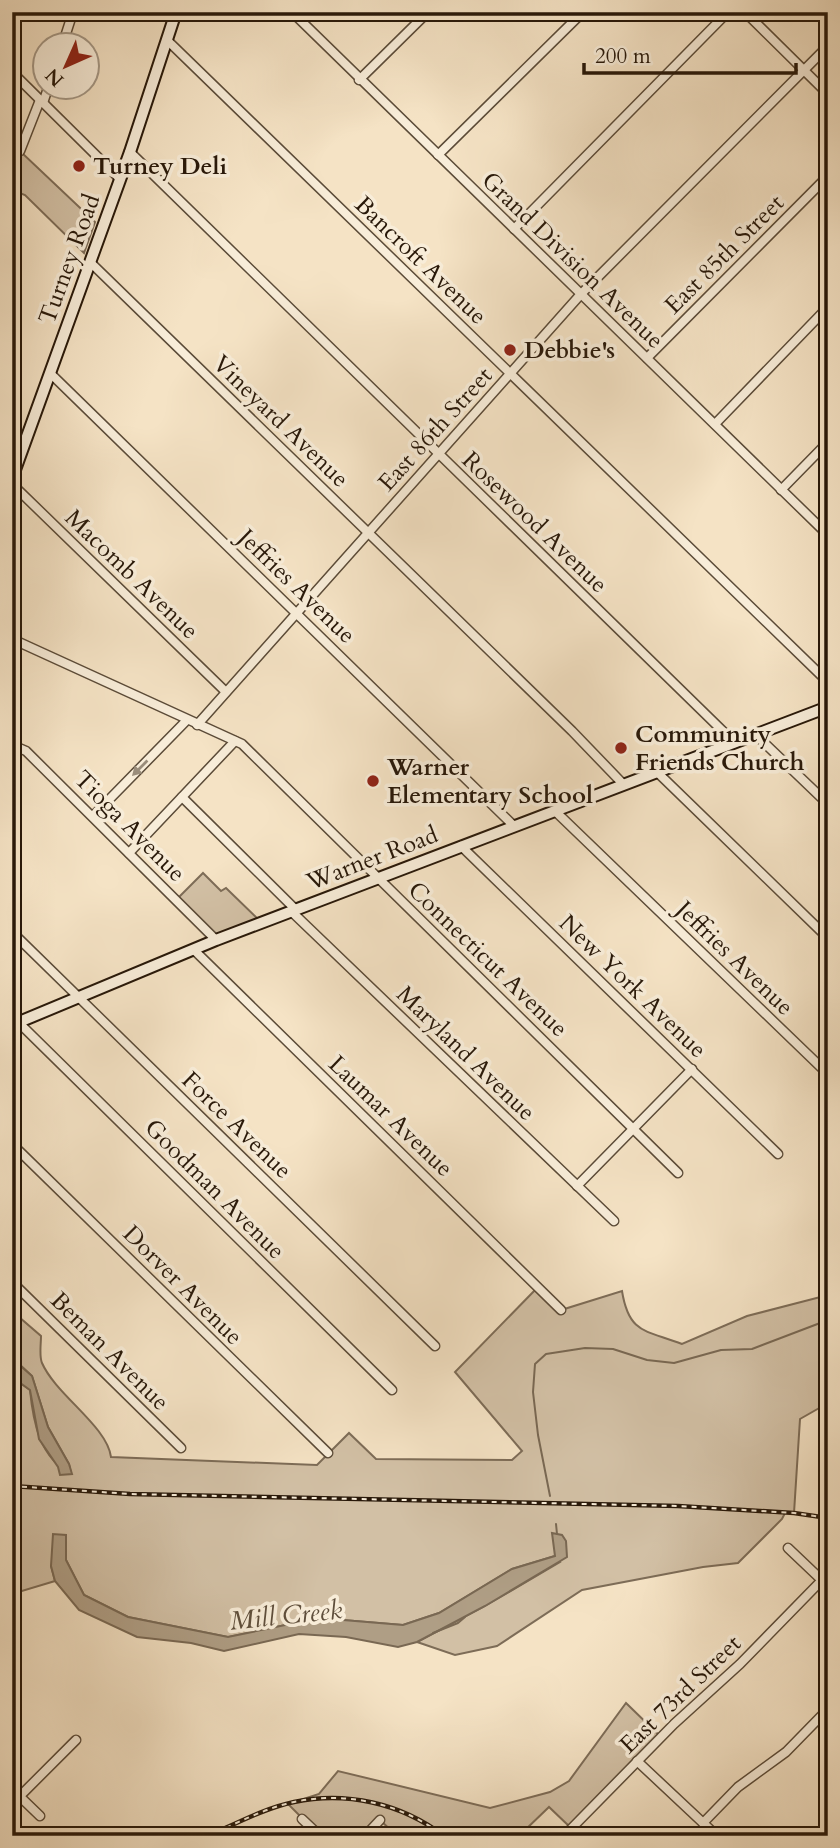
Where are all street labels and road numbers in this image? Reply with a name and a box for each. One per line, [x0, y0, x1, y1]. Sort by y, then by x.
street label: Grand Division Avenue [474, 165, 671, 356]
street label: East 85th Street [657, 187, 792, 321]
street label: Turney Road [31, 189, 108, 329]
street label: Bancroft Avenue [347, 189, 494, 332]
street label: Vineyard Avenue [205, 348, 356, 495]
street label: East 86th Street [371, 360, 500, 499]
street label: Rosewood Avenue [455, 444, 615, 600]
street label: Macomb Avenue [57, 502, 206, 647]
street label: Jeffries Avenue [228, 520, 363, 651]
street label: Tioga Avenue [67, 763, 193, 889]
street label: Warner Road [301, 818, 443, 899]
street label: Connecticut Avenue [400, 874, 575, 1044]
street label: Jeffries Avenue [666, 892, 801, 1023]
street label: New York Avenue [551, 907, 714, 1066]
street label: Maryland Avenue [389, 978, 542, 1128]
street label: Laumar Avenue [321, 1048, 460, 1184]
street label: Force Avenue [174, 1064, 299, 1186]
street label: Goodman Avenue [137, 1112, 292, 1267]
street label: Dorver Avenue [115, 1218, 250, 1353]
street label: Beman Avenue [43, 1285, 176, 1418]
street label: East 73rd Street [612, 1627, 749, 1761]

